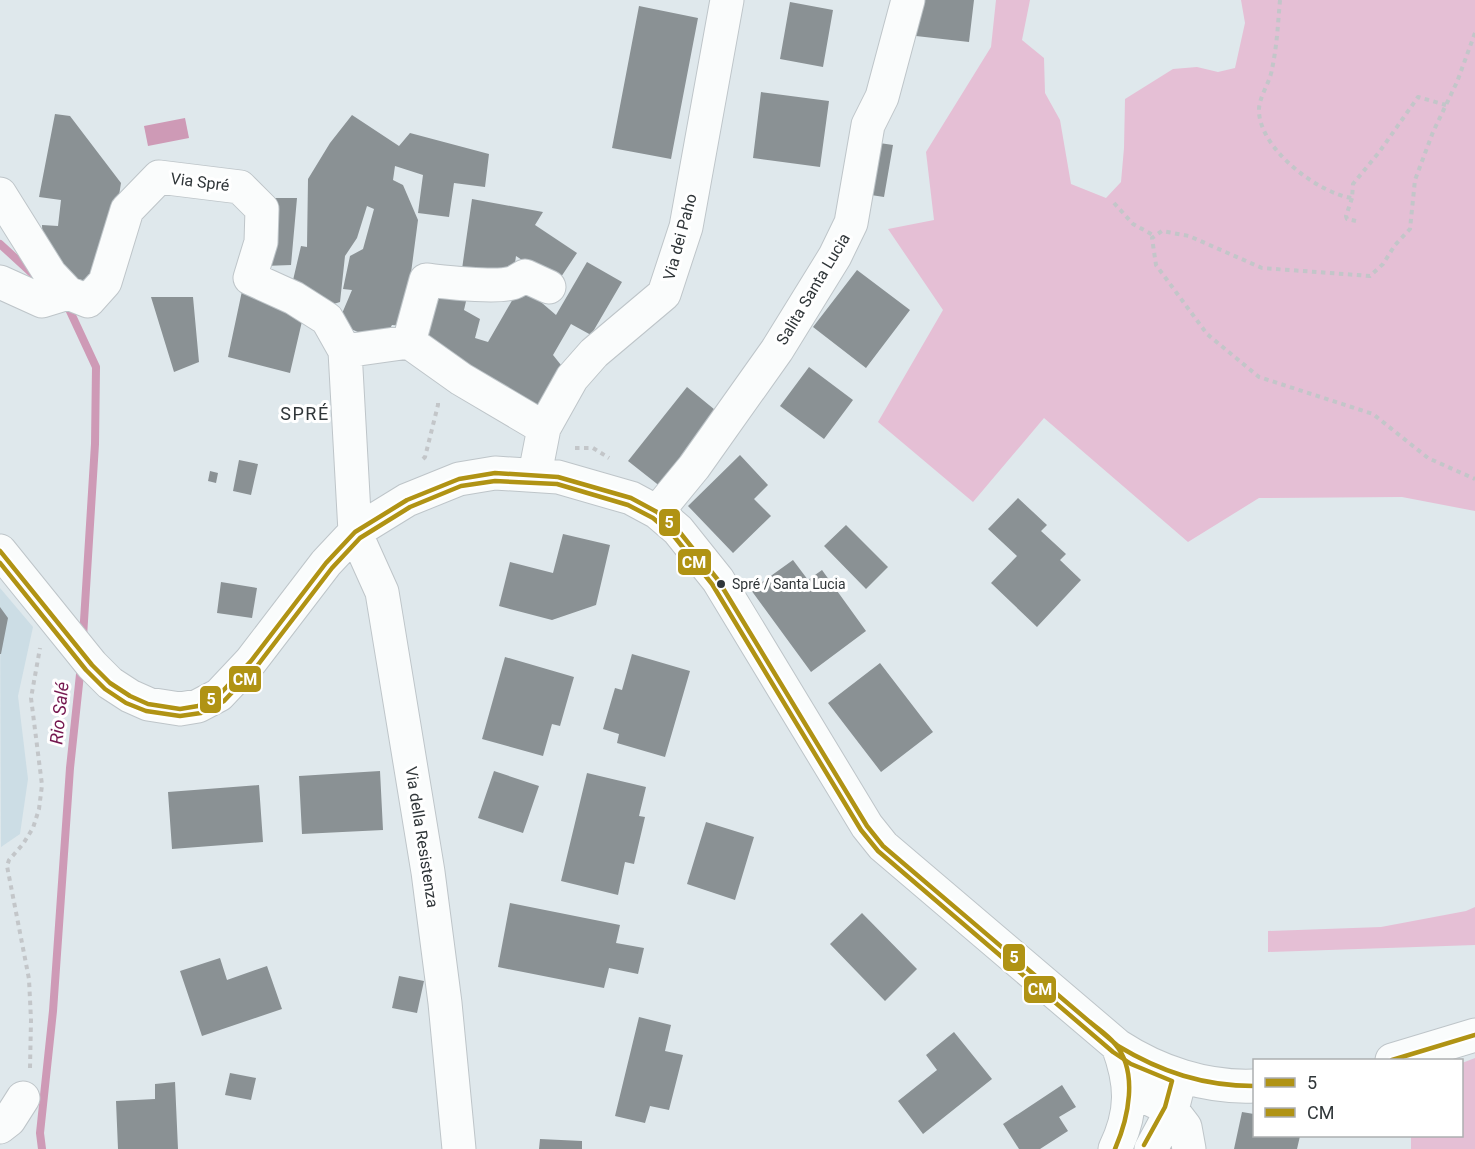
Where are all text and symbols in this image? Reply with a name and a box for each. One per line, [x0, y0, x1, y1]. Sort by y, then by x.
street label: Via Spré [170, 169, 230, 195]
street label: Via dei Paho [659, 192, 701, 282]
street label: Salita Santa Lucia [772, 230, 854, 348]
district label: SPRÉ [280, 403, 330, 424]
line badge: 5 [658, 508, 681, 537]
text: 5 [664, 513, 674, 532]
line badge: CM [677, 548, 712, 576]
text: CM [682, 553, 706, 572]
place label: Spré / Santa Lucia [732, 576, 846, 592]
marker: Spré / Santa Lucia [715, 578, 727, 590]
line badge: CM [228, 665, 262, 693]
text: CM [233, 670, 257, 689]
water label: Rio Salé [45, 681, 73, 745]
line badge: 5 [199, 685, 222, 714]
text: 5 [206, 690, 216, 709]
street label: Via della Resistenza [401, 765, 443, 909]
line badge: 5 [1002, 943, 1026, 972]
text: 5 [1009, 948, 1019, 967]
line badge: CM [1023, 975, 1057, 1004]
text: CM [1028, 980, 1052, 999]
legend [1253, 1059, 1463, 1137]
text: 5 [1307, 1072, 1317, 1093]
text: CM [1307, 1102, 1334, 1123]

